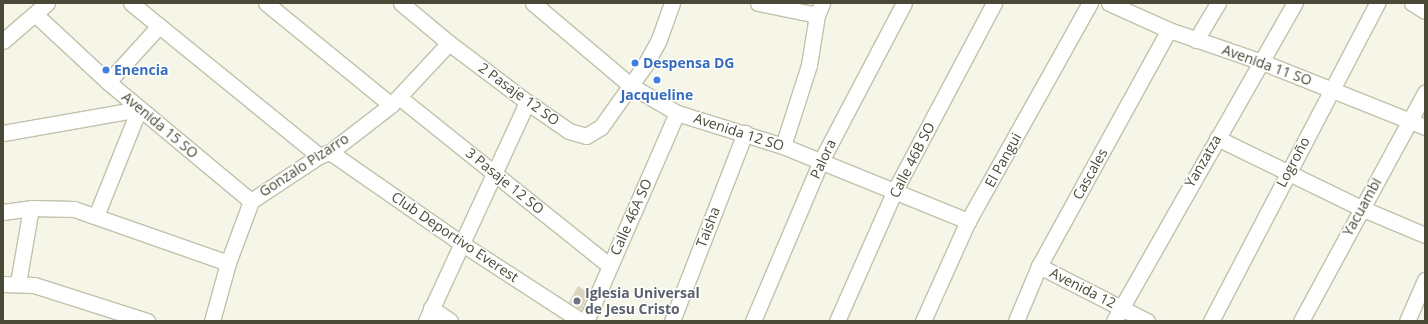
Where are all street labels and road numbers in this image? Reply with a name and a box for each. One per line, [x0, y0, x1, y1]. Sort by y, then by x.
street label: Avenida 11 SO [1220, 41, 1314, 89]
street label: 2 Pasaje 12 SO [475, 59, 563, 129]
street label: Avenida 15 SO [119, 88, 201, 162]
street label: Avenida 12 SO [692, 109, 786, 155]
street label: Calle 46B SO [886, 119, 938, 201]
street label: Gonzalo Pizarro [256, 130, 352, 200]
street label: El Pangui [981, 130, 1025, 190]
street label: Yanzatza [1181, 132, 1225, 190]
street label: Logroño [1273, 134, 1313, 190]
street label: Palora [807, 137, 839, 181]
street label: 3 Pasaje 12 SO [463, 144, 547, 218]
street label: Cascales [1069, 146, 1111, 202]
street label: Yacuambi [1339, 175, 1385, 239]
street label: Calle 46A SO [607, 176, 655, 258]
street label: Club Deportivo Everest [388, 188, 522, 286]
street label: Taisha [693, 204, 723, 250]
street label: Avenida 12 [1047, 264, 1119, 312]

